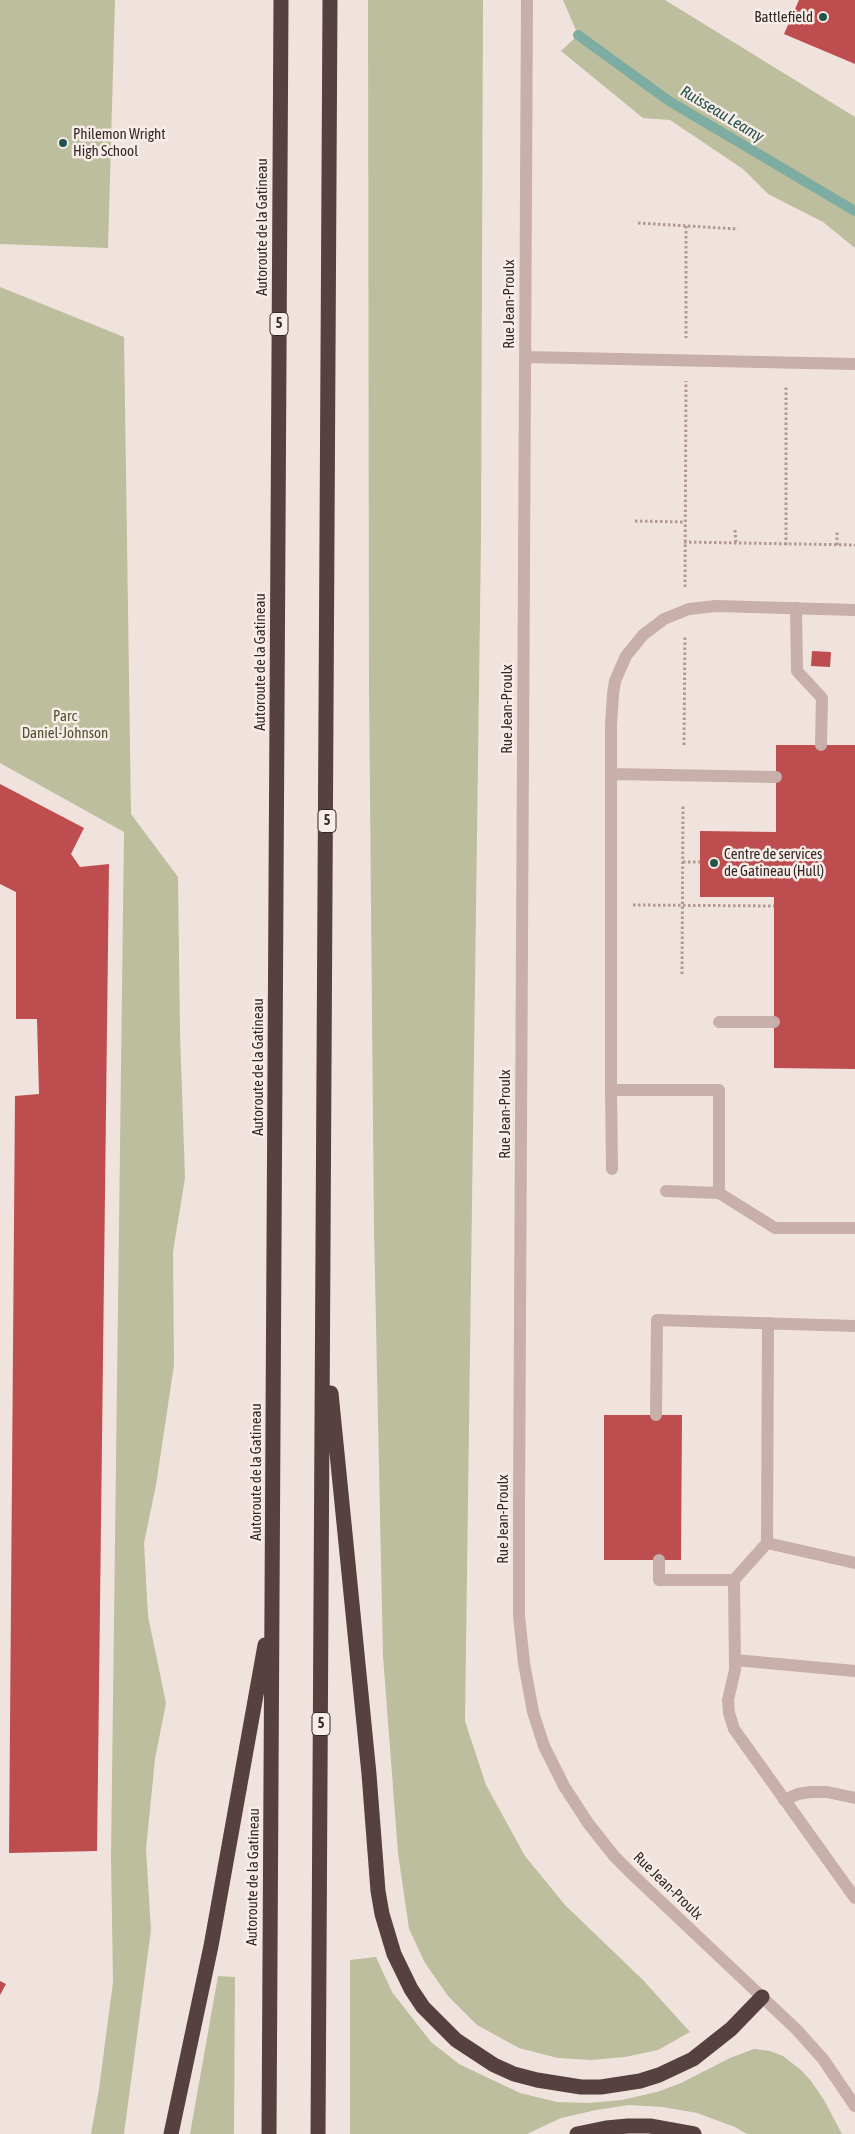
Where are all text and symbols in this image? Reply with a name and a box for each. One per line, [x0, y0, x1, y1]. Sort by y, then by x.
place label: Battlefield [754, 8, 813, 26]
marker: Battlefield [817, 11, 829, 23]
water label: Ruisseau Leamy [677, 82, 767, 146]
place label: Philemon Wright High School [73, 125, 166, 160]
marker: Philemon Wright High School [57, 137, 69, 149]
street label: Autoroute de la Gatineau [253, 158, 271, 296]
street label: Rue Jean-Proulx [500, 259, 518, 349]
road number: 5 [270, 312, 288, 336]
street label: Autoroute de la Gatineau [251, 593, 269, 731]
street label: Rue Jean-Proulx [498, 664, 516, 754]
park label: Parc Daniel-Johnson [22, 707, 108, 742]
road number: 5 [318, 809, 336, 832]
place label: Centre de services de Gatineau (Hull) [724, 845, 824, 880]
marker: Centre de services de Gatineau (Hull) [708, 857, 720, 869]
street label: Autoroute de la Gatineau [249, 998, 267, 1136]
street label: Rue Jean-Proulx [496, 1069, 514, 1159]
street label: Autoroute de la Gatineau [247, 1403, 265, 1541]
street label: Rue Jean-Proulx [494, 1474, 512, 1564]
road number: 5 [312, 1712, 330, 1736]
street label: Autoroute de la Gatineau [243, 1808, 263, 1946]
street label: Rue Jean-Proulx [630, 1849, 706, 1923]

